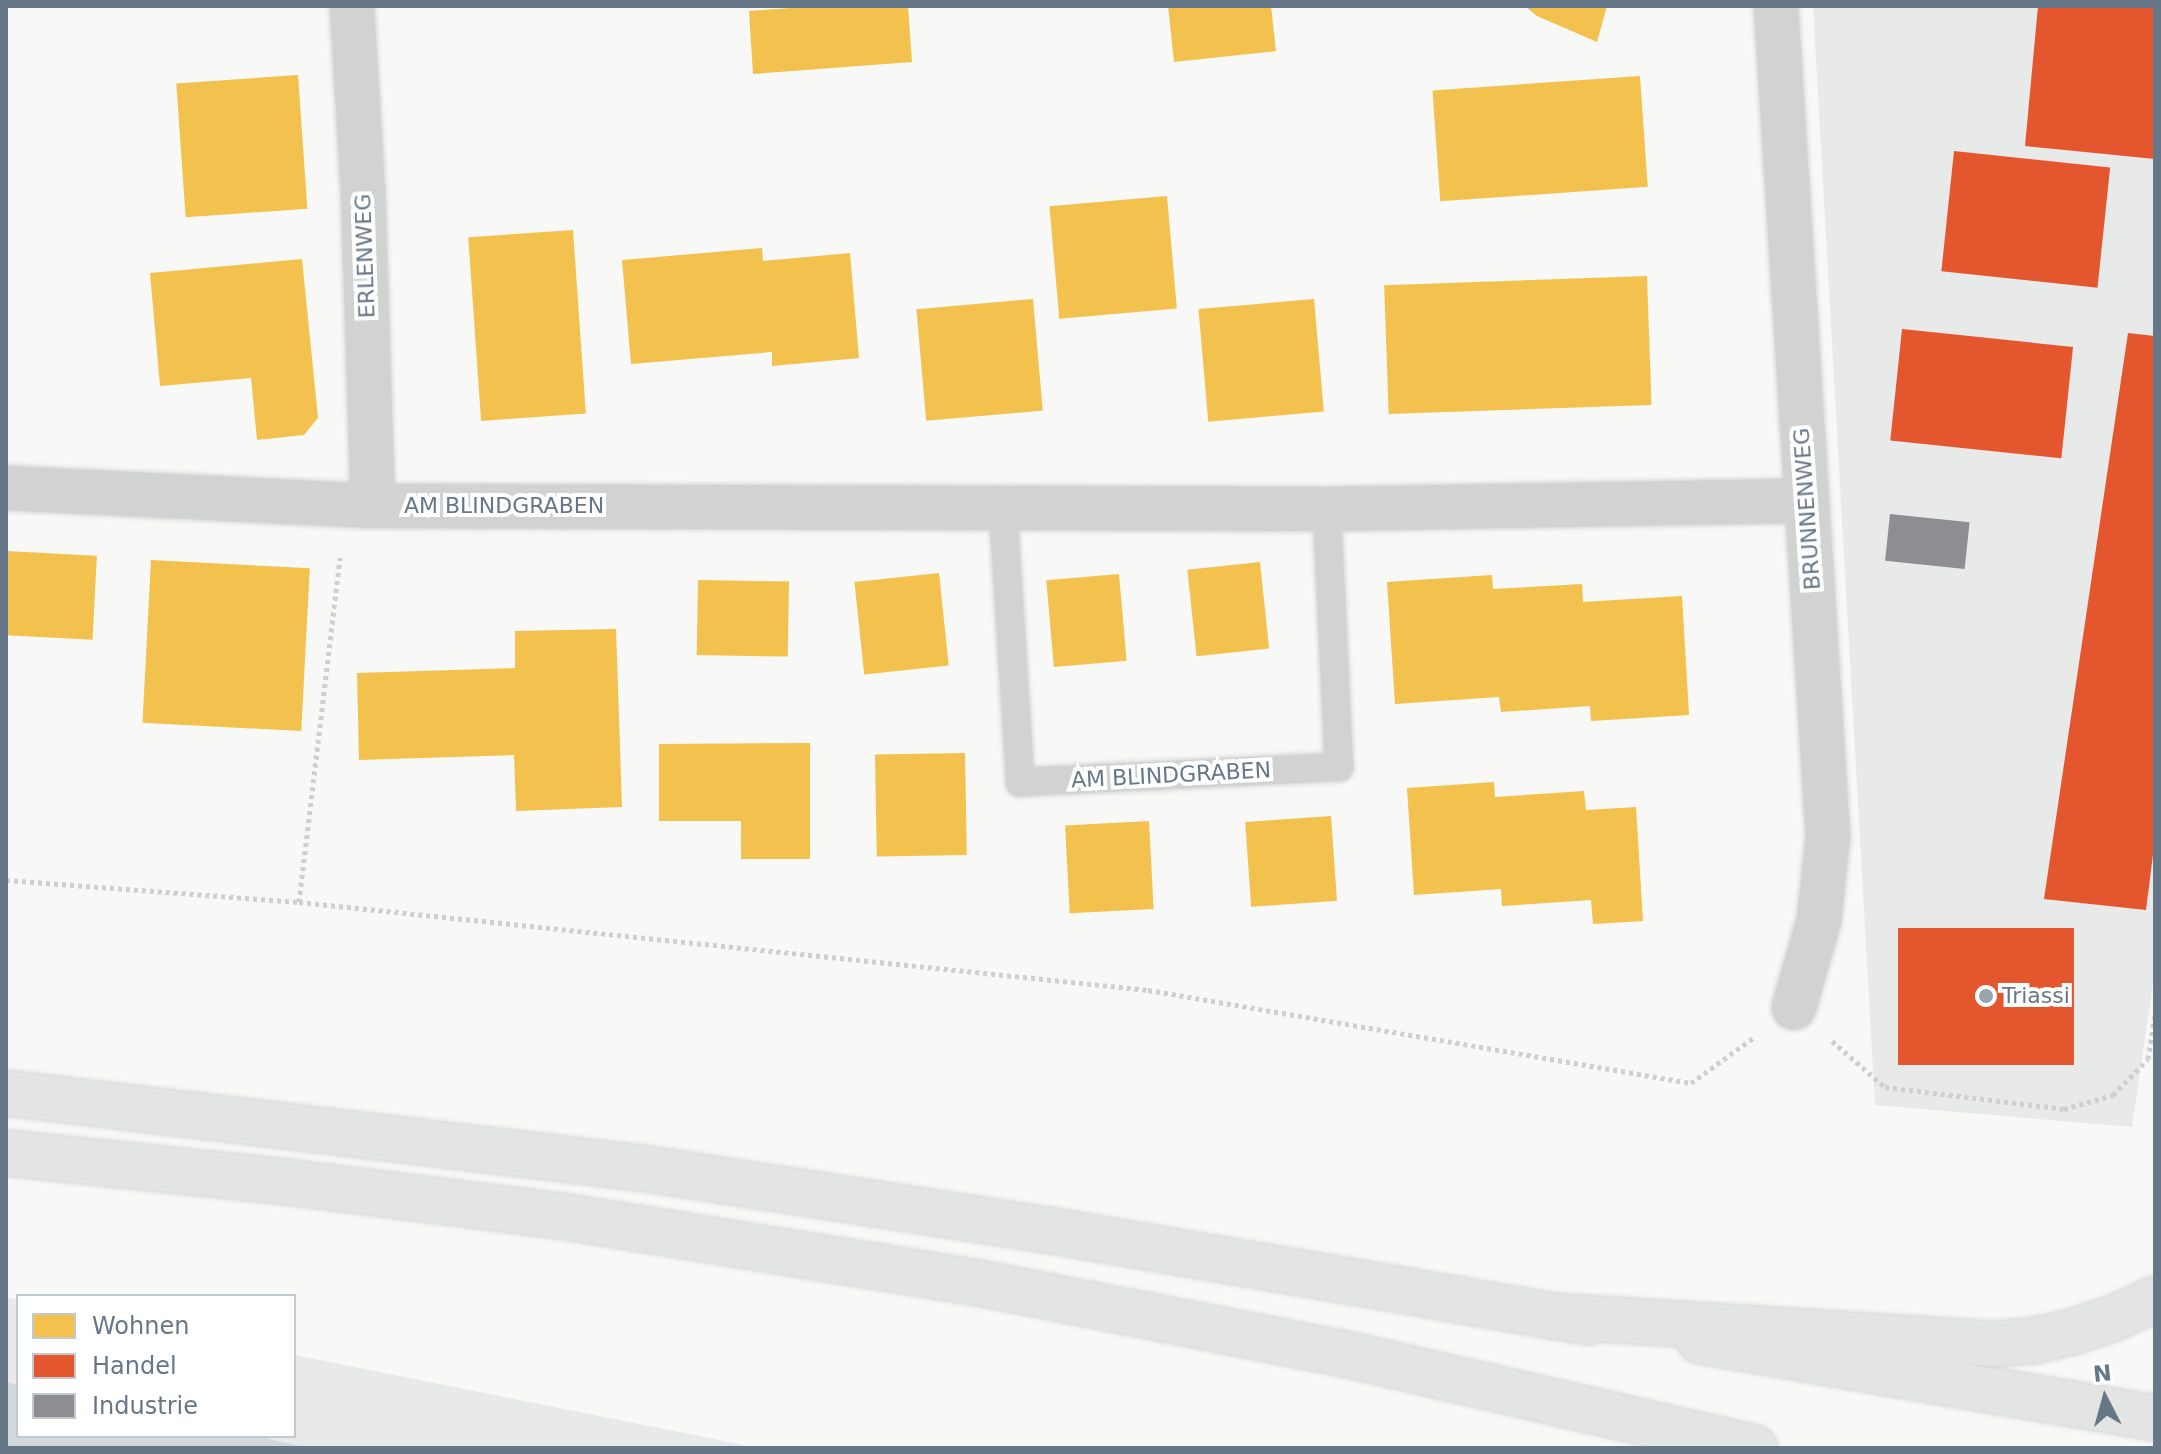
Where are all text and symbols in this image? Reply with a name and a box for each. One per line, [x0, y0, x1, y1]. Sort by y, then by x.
street label: ERLENWEG [350, 193, 380, 319]
street label: BRUNNENWEG [1788, 427, 1826, 591]
street label: AM BLINDGRABEN [404, 493, 604, 519]
street label: AM BLINDGRABEN [1070, 757, 1272, 793]
place label: Triassi [2002, 983, 2070, 1009]
marker: Triassi [1977, 987, 1995, 1005]
legend [16, 1294, 296, 1438]
text: Wohnen [92, 1312, 189, 1340]
text: Handel [92, 1352, 177, 1380]
north arrow [2065, 1358, 2145, 1438]
text: N [2092, 1360, 2113, 1387]
text: Industrie [92, 1392, 198, 1420]

